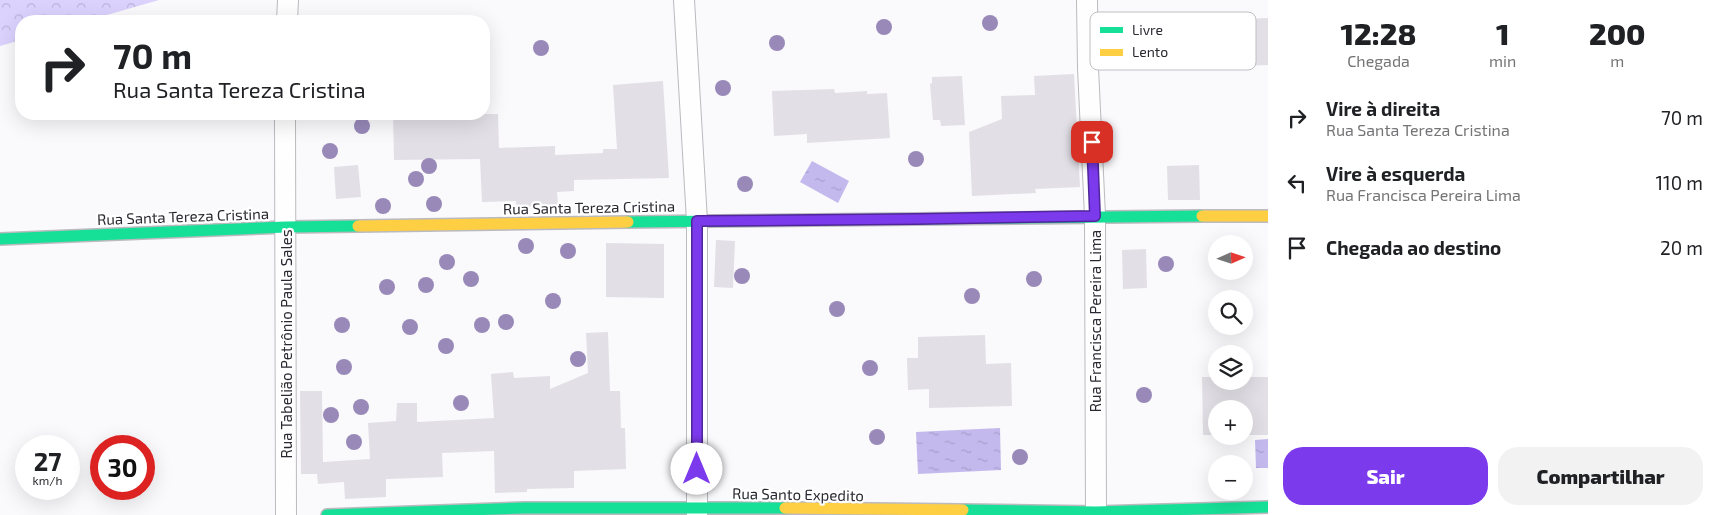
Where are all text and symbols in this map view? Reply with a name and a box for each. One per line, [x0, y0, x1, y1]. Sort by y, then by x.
legend [1090, 12, 1256, 70]
text: 12:28 [1341, 15, 1417, 51]
text: 1 [1496, 15, 1510, 51]
text: 200 [1589, 15, 1645, 51]
text: Livre [1132, 21, 1163, 38]
text: 70 m [113, 34, 192, 76]
icon: right [30, 35, 95, 100]
text: Lento [1132, 43, 1168, 60]
text: Chegada [1347, 51, 1410, 70]
text: min [1489, 51, 1516, 70]
text: m [1610, 51, 1624, 70]
text: Rua Santa Tereza Cristina [113, 76, 366, 102]
text: Vire à direita [1326, 97, 1440, 120]
icon: right [1283, 104, 1311, 132]
text: 70 m [1661, 106, 1703, 129]
text: Rua Santa Tereza Cristina [1326, 120, 1510, 139]
pin [1071, 121, 1113, 163]
icon: arrive [1078, 128, 1106, 156]
text: Vire à esquerda [1326, 162, 1465, 185]
icon: left [1283, 169, 1311, 197]
text: 110 m [1656, 171, 1703, 194]
text: Rua Francisca Pereira Lima [1326, 185, 1521, 204]
street label: Rua Santa Tereza Cristina [503, 196, 675, 218]
street label: Rua Santa Tereza Cristina [97, 204, 269, 228]
street label: Rua Tabelião Petrônio Paula Sales [277, 229, 295, 459]
street label: Rua Francisca Pereira Lima [1086, 230, 1104, 412]
icon: arrive [1283, 234, 1311, 262]
north arrow [1208, 235, 1252, 280]
map controls [1208, 235, 1253, 500]
text: Chegada ao destino [1326, 236, 1501, 259]
text: 20 m [1660, 236, 1703, 259]
button: search [1208, 290, 1253, 335]
button: layers [1208, 345, 1253, 390]
button: + [1208, 400, 1253, 445]
speed limit sign: 30 [90, 435, 155, 500]
position arrow [670, 442, 722, 494]
text: 27 [34, 446, 61, 476]
button: Sair [1283, 447, 1488, 505]
button: Compartilhar [1498, 447, 1703, 505]
button: − [1208, 455, 1253, 500]
text: km/h [33, 473, 62, 487]
street label: Rua Santo Expedito [732, 484, 864, 504]

